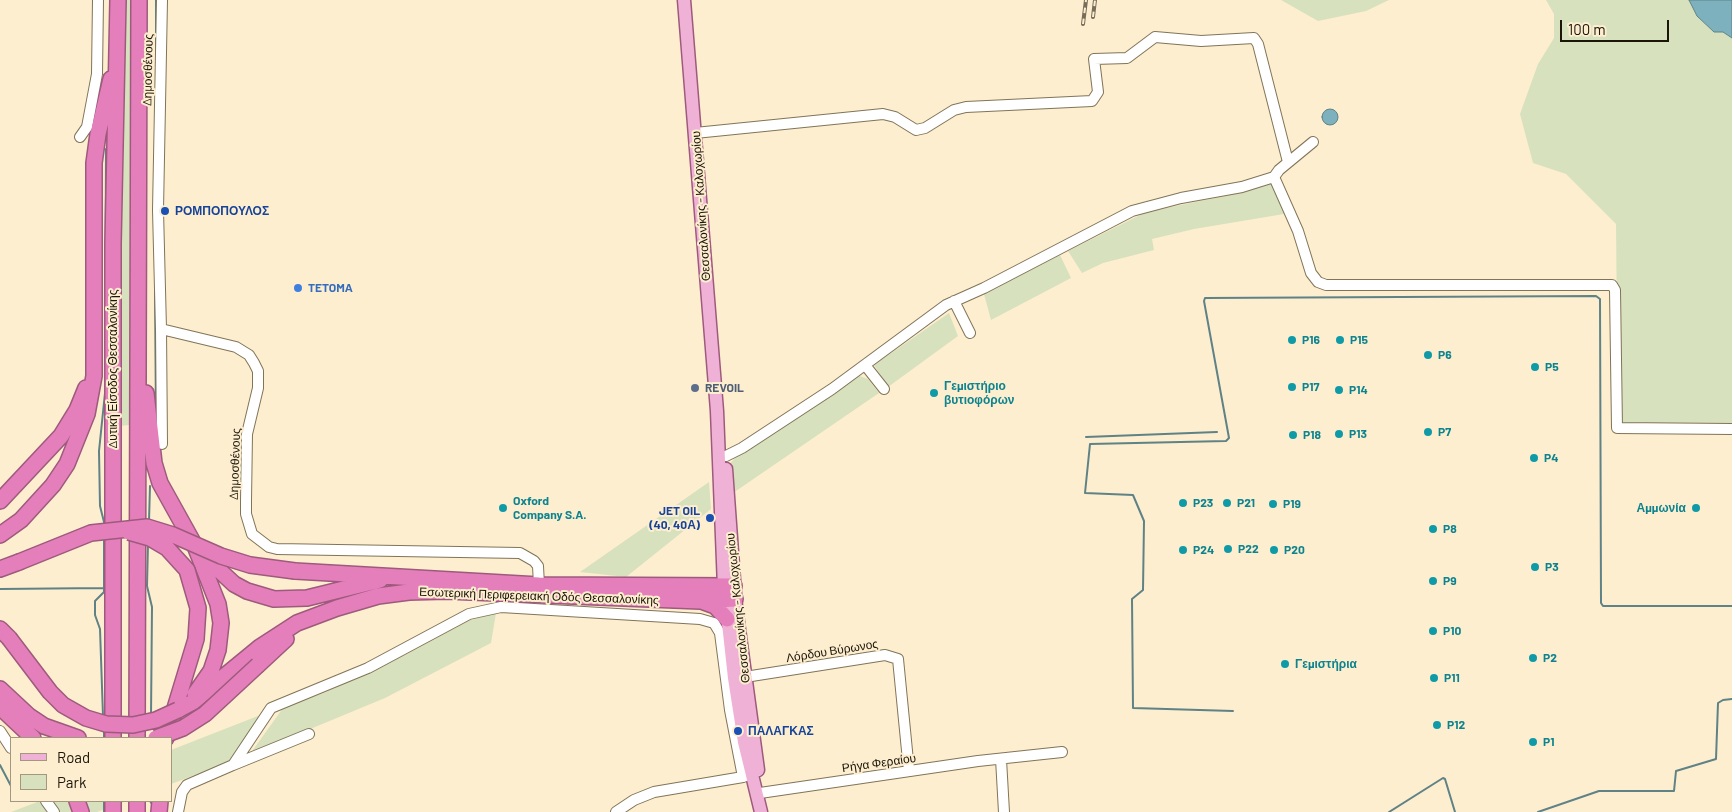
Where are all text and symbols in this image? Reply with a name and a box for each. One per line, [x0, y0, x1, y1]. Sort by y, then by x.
scale bar [1562, 10, 1671, 42]
text: 100 m [1568, 20, 1606, 38]
street label: Δημοσθένους [140, 34, 156, 106]
street label: Θεσσαλονίκης - Καλοχωρίου [689, 130, 713, 282]
place label: ΡΟΜΠΟΠΟΥΛΟΣ [175, 204, 269, 218]
marker: ΡΟΜΠΟΠΟΥΛΟΣ [159, 205, 171, 217]
place label: TETOMA [308, 281, 353, 295]
marker: TETOMA [292, 282, 304, 294]
street label: Δυτική Είσοδος Θεσσαλονίκης [106, 289, 120, 449]
place label: P16 [1302, 333, 1320, 347]
place label: P15 [1350, 333, 1368, 347]
marker: P16 [1286, 334, 1298, 346]
marker: P15 [1334, 334, 1346, 346]
place label: P6 [1438, 348, 1452, 362]
marker: P6 [1422, 349, 1434, 361]
place label: P5 [1545, 360, 1559, 374]
marker: P5 [1529, 361, 1541, 373]
place label: Γεμιστήριο βυτιοφόρων [944, 379, 1014, 407]
place label: P17 [1302, 380, 1319, 394]
place label: REVOIL [705, 381, 744, 395]
marker: P17 [1286, 381, 1298, 393]
marker: REVOIL [689, 382, 701, 394]
place label: P14 [1349, 383, 1368, 397]
marker: P14 [1333, 384, 1345, 396]
marker: Γεμιστήριο βυτιοφόρων [928, 387, 940, 399]
place label: P7 [1438, 425, 1451, 439]
marker: P7 [1422, 426, 1434, 438]
place label: P13 [1349, 427, 1367, 441]
street label: Δημοσθένους [227, 428, 243, 500]
place label: P18 [1303, 428, 1321, 442]
marker: P13 [1333, 428, 1345, 440]
marker: P18 [1287, 429, 1299, 441]
place label: P4 [1544, 451, 1558, 465]
marker: P4 [1528, 452, 1540, 464]
place label: Oxford Company S.A. [513, 494, 586, 522]
place label: P23 [1193, 496, 1213, 510]
place label: P21 [1237, 496, 1255, 510]
marker: P23 [1177, 497, 1189, 509]
marker: P21 [1221, 497, 1233, 509]
place label: P19 [1283, 497, 1301, 511]
marker: P19 [1267, 498, 1279, 510]
place label: Αμμωνία [1637, 501, 1686, 515]
marker: Oxford Company S.A. [497, 502, 509, 514]
marker: Αμμωνία [1690, 502, 1702, 514]
place label: JET OIL (40, 40Α) [649, 504, 700, 532]
marker: JET OIL (40, 40Α) [704, 512, 716, 524]
place label: P8 [1443, 522, 1457, 536]
marker: P8 [1427, 523, 1439, 535]
street label: Θεσσαλονίκης - Καλοχωρίου [723, 532, 753, 684]
place label: P22 [1238, 542, 1259, 556]
place label: P24 [1193, 543, 1214, 557]
marker: P22 [1222, 543, 1234, 555]
place label: P20 [1284, 543, 1305, 557]
marker: P24 [1177, 544, 1189, 556]
marker: P20 [1268, 544, 1280, 556]
place label: P3 [1545, 560, 1559, 574]
marker: P3 [1529, 561, 1541, 573]
place label: P9 [1443, 574, 1457, 588]
marker: P9 [1427, 575, 1439, 587]
street label: Εσωτερική Περιφερειακή Οδός Θεσσαλονίκης [419, 585, 659, 607]
place label: P10 [1443, 624, 1461, 638]
marker: P10 [1427, 625, 1439, 637]
street label: Λόρδου Βύρωνος [785, 637, 879, 665]
place label: P2 [1543, 651, 1557, 665]
marker: P2 [1527, 652, 1539, 664]
place label: Γεμιστήρια [1295, 657, 1357, 671]
marker: Γεμιστήρια [1279, 658, 1291, 670]
place label: P11 [1444, 671, 1460, 685]
marker: P11 [1428, 672, 1440, 684]
place label: P12 [1447, 718, 1465, 732]
marker: P12 [1431, 719, 1443, 731]
place label: ΠΑΛΑΓΚΑΣ [748, 724, 814, 738]
marker: ΠΑΛΑΓΚΑΣ [732, 725, 744, 737]
place label: P1 [1543, 735, 1554, 749]
marker: P1 [1527, 736, 1539, 748]
legend [10, 737, 172, 802]
text: Road [57, 748, 90, 766]
street label: Ρήγα Φεραίου [841, 751, 917, 775]
text: Park [57, 773, 86, 791]

